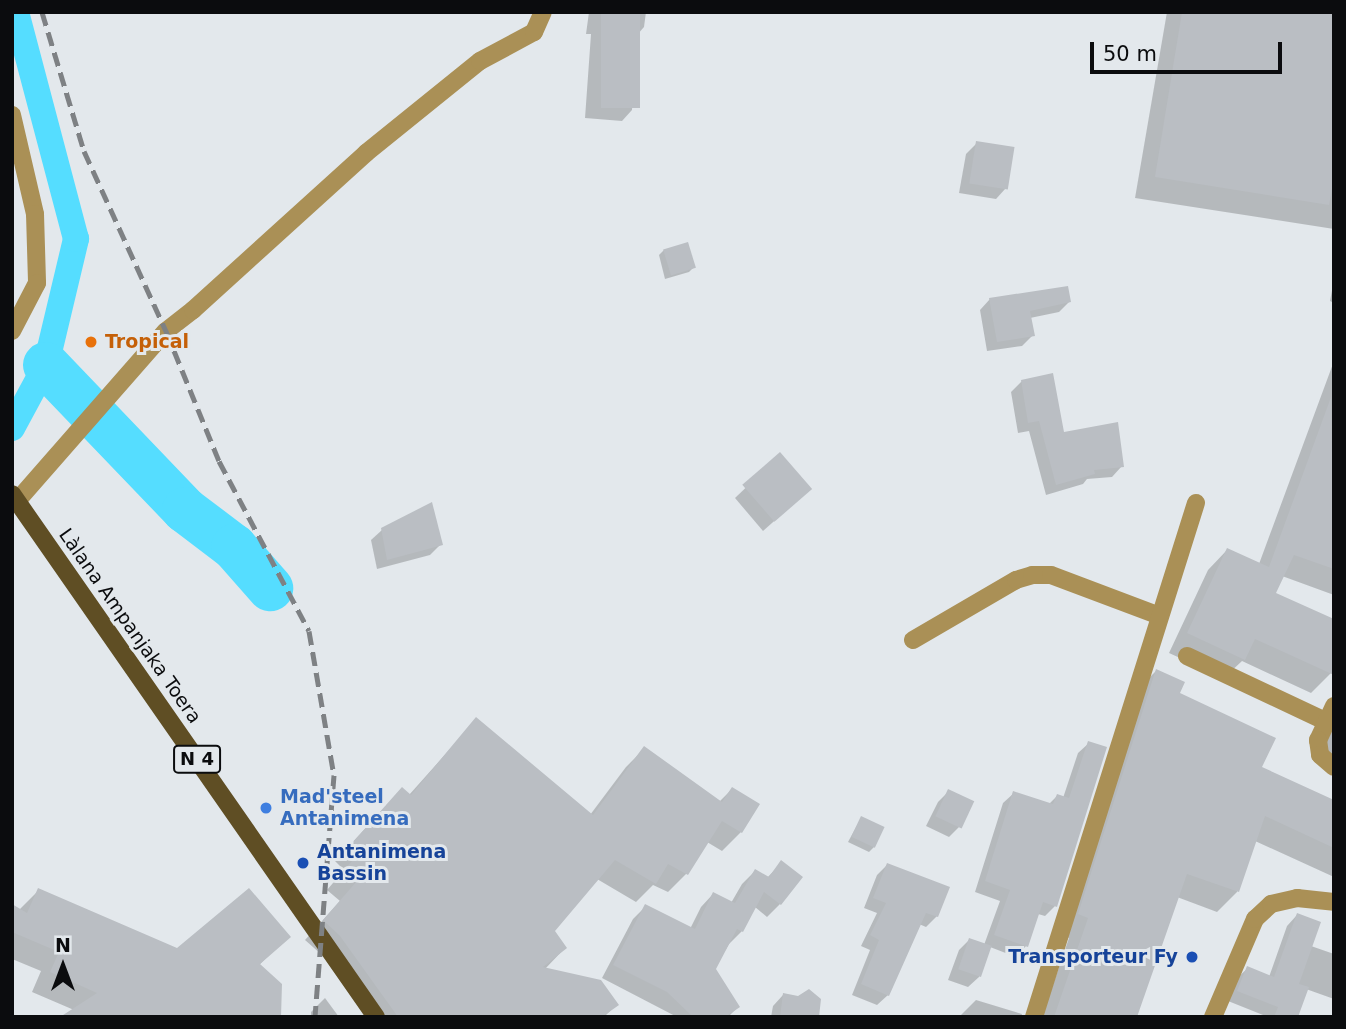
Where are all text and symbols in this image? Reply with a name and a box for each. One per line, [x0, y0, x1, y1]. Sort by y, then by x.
scale bar [1094, 28, 1286, 72]
text: 50 m [1103, 42, 1157, 66]
place label: Tropical [105, 331, 189, 353]
marker: Tropical [83, 334, 99, 350]
street label: Làlana Ampanjaka Toera [54, 524, 206, 728]
road number: N 4 [172, 744, 222, 774]
place label: Mad'steel Antanimena [280, 786, 409, 830]
marker: Mad'steel Antanimena [258, 800, 274, 816]
place label: Antanimena Bassin [317, 841, 446, 885]
marker: Antanimena Bassin [295, 855, 311, 871]
north arrow [28, 931, 98, 1001]
text: N [55, 934, 71, 956]
place label: Transporteur Fy [1008, 946, 1178, 968]
marker: Transporteur Fy [1184, 949, 1200, 965]

